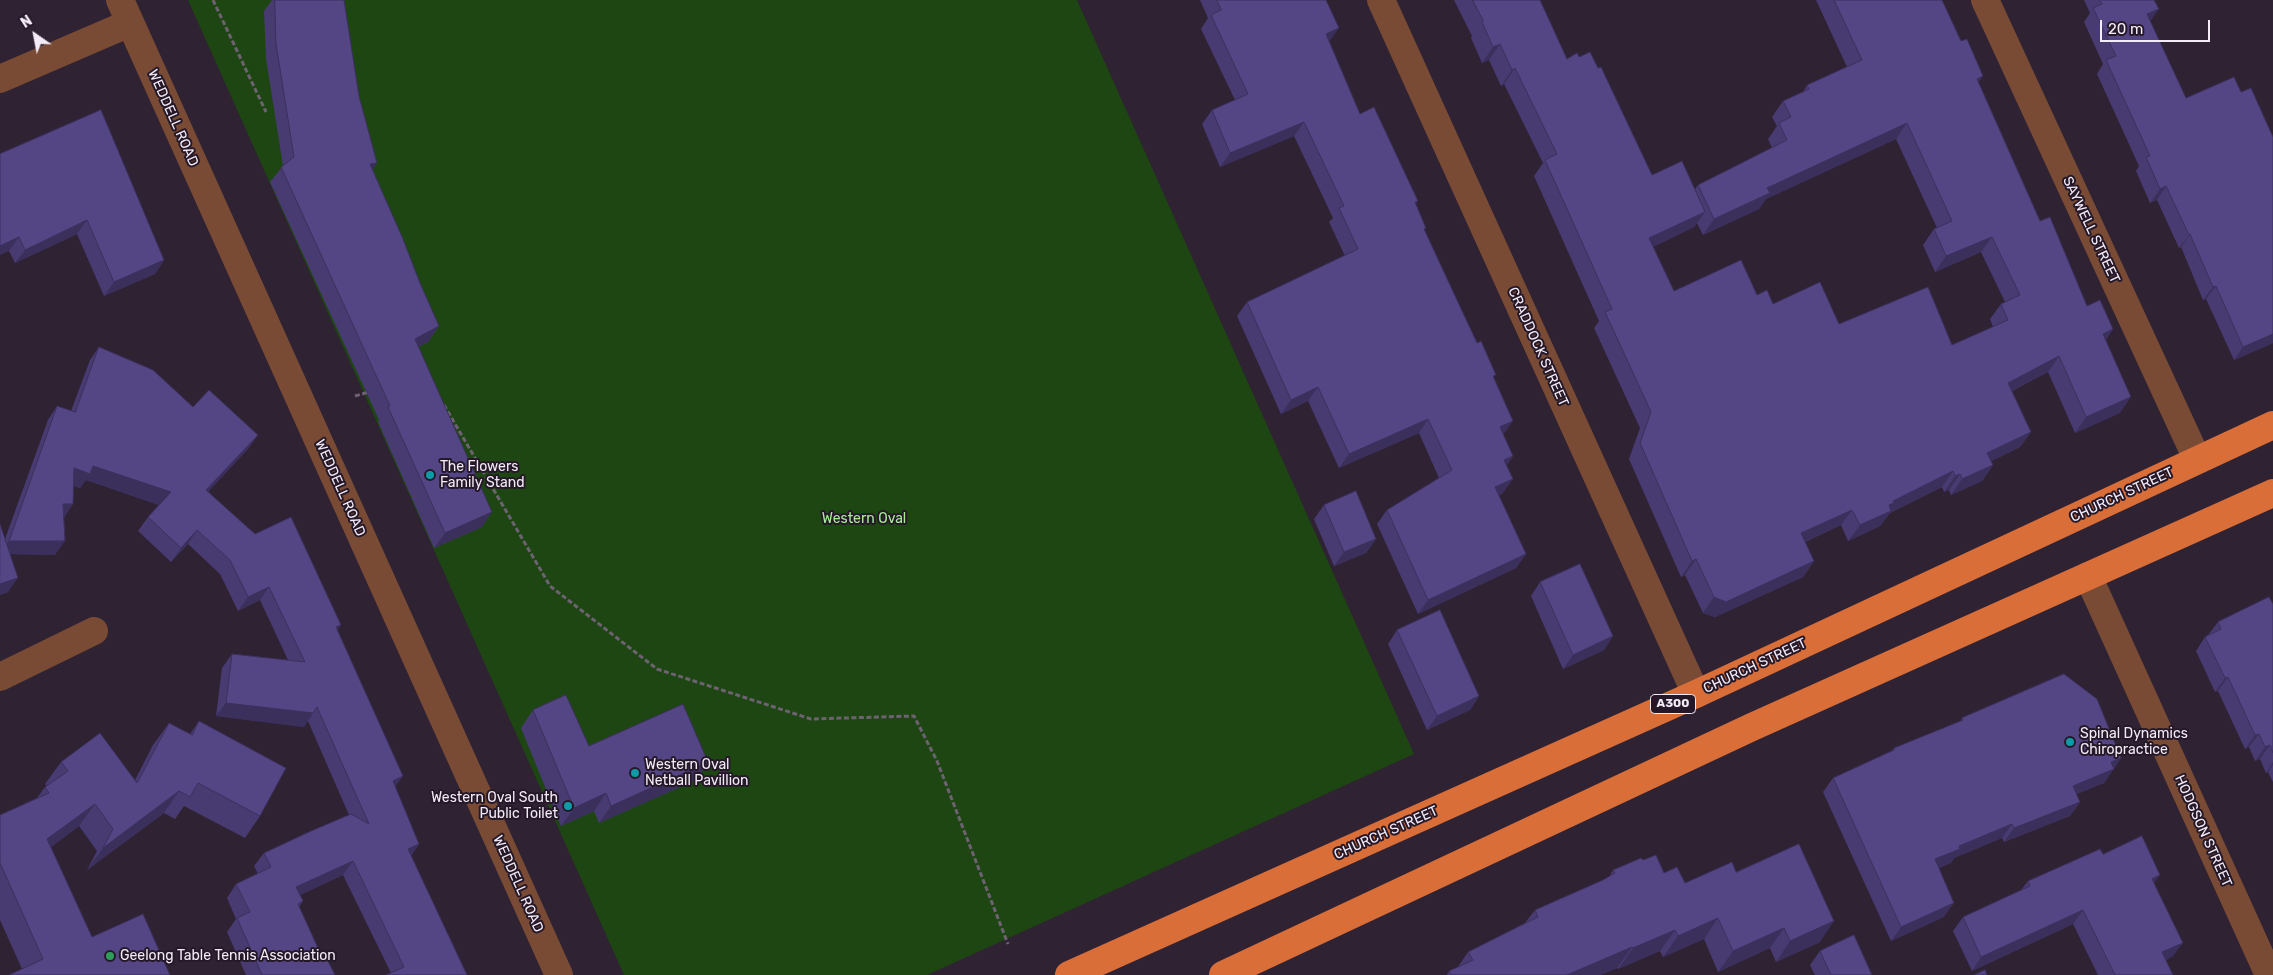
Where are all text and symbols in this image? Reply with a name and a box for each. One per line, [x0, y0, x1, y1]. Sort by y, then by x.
north arrow [10, 10, 60, 60]
scale bar [2103, 10, 2213, 42]
text: N [18, 12, 35, 32]
text: 20 m [2108, 20, 2143, 38]
street label: WEDDELL ROAD [144, 67, 202, 169]
street label: SAYWELL STREET [2059, 174, 2123, 286]
street label: CRADDOCK STREET [1504, 285, 1572, 409]
street label: WEDDELL ROAD [311, 437, 369, 539]
place label: The Flowers Family Stand [440, 459, 525, 492]
street label: CHURCH STREET [2068, 464, 2176, 526]
marker: The Flowers Family Stand [424, 469, 436, 481]
park label: Western Oval [822, 511, 906, 527]
street label: CHURCH STREET [1701, 635, 1809, 697]
road number: A300 [1650, 694, 1696, 714]
place label: Spinal Dynamics Chiropractice [2080, 726, 2188, 759]
marker: Spinal Dynamics Chiropractice [2064, 736, 2076, 748]
place label: Western Oval Netball Pavillion [645, 757, 749, 790]
marker: Western Oval Netball Pavillion [629, 767, 641, 779]
street label: HODGSON STREET [2171, 772, 2235, 890]
place label: Western Oval South Public Toilet [431, 790, 558, 822]
marker: Western Oval South Public Toilet [562, 800, 574, 812]
street label: CHURCH STREET [1331, 803, 1441, 863]
street label: WEDDELL ROAD [489, 833, 547, 935]
place label: Geelong Table Tennis Association [120, 948, 336, 964]
marker: Geelong Table Tennis Association [104, 950, 116, 962]

